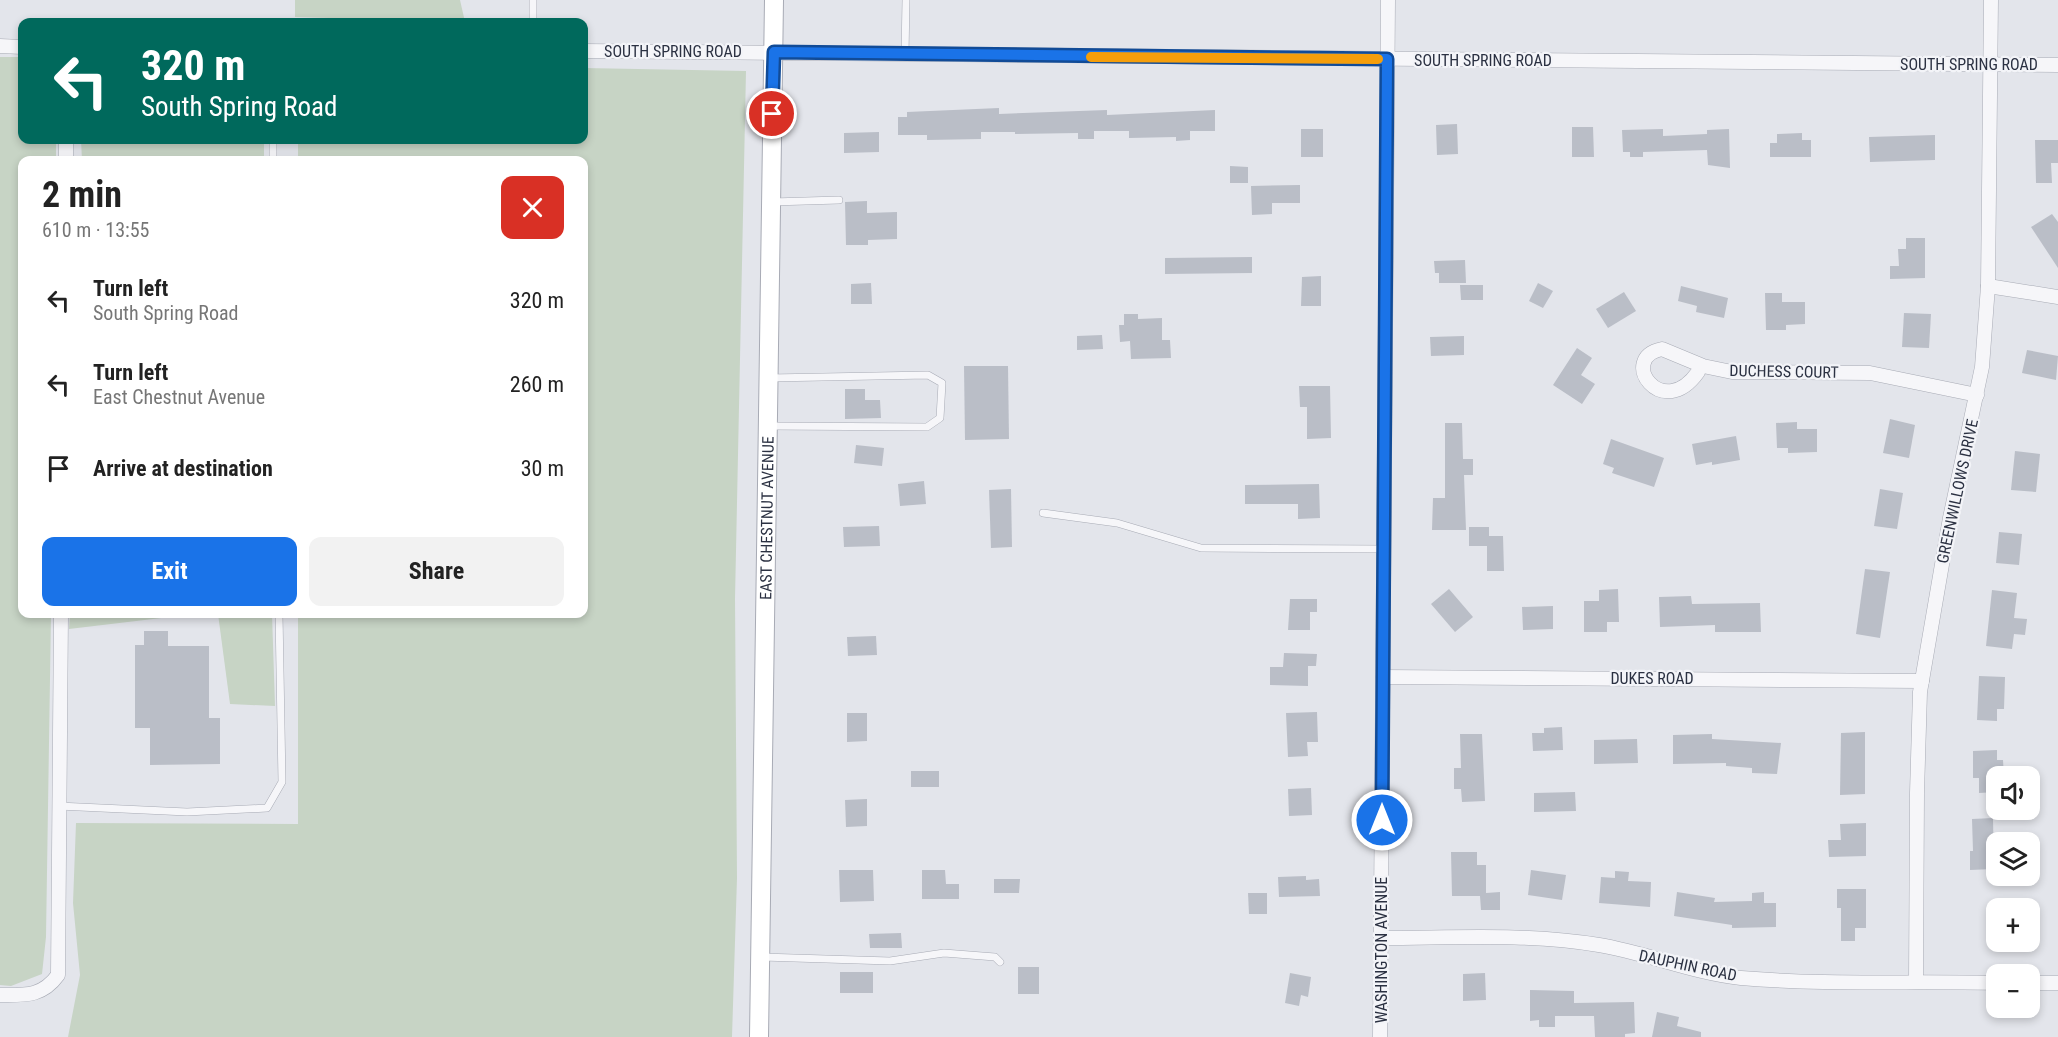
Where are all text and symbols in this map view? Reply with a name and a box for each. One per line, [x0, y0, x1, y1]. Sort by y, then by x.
text: 320 m [141, 41, 246, 90]
icon: left [42, 42, 120, 120]
street label: SOUTH SPRING ROAD [604, 42, 742, 61]
street label: SOUTH SPRING ROAD [1414, 51, 1552, 70]
street label: SOUTH SPRING ROAD [1900, 55, 2038, 74]
pin [746, 88, 797, 139]
text: South Spring Road [141, 91, 337, 123]
icon: arrive [755, 97, 788, 130]
text: 2 min [42, 174, 122, 216]
button: close [501, 176, 564, 239]
text: 610 m · 13:55 [42, 218, 149, 242]
text: Turn left [93, 276, 168, 301]
icon: left [42, 284, 75, 317]
text: 320 m [510, 288, 564, 313]
text: South Spring Road [93, 301, 238, 325]
text: Turn left [93, 360, 168, 385]
street label: DUCHESS COURT [1729, 361, 1839, 382]
icon: left [42, 368, 75, 401]
text: 260 m [510, 372, 564, 397]
text: East Chestnut Avenue [93, 385, 265, 409]
street label: GREENWILLOWS DRIVE [1933, 417, 1982, 565]
street label: EAST CHESTNUT AVENUE [756, 436, 778, 600]
icon: arrive [42, 452, 75, 485]
text: Arrive at destination [93, 456, 273, 481]
text: 30 m [521, 456, 564, 481]
button: Exit [42, 537, 297, 606]
button: Share [309, 537, 564, 606]
street label: DUKES ROAD [1610, 669, 1694, 688]
map controls [1986, 766, 2040, 1018]
button: sound [1986, 766, 2040, 820]
position arrow [1350, 788, 1414, 852]
button: layers [1986, 832, 2040, 886]
street label: WASHINGTON AVENUE [1372, 877, 1391, 1023]
button: + [1986, 898, 2040, 952]
street label: DAUPHIN ROAD [1637, 946, 1739, 985]
button: − [1986, 964, 2040, 1018]

